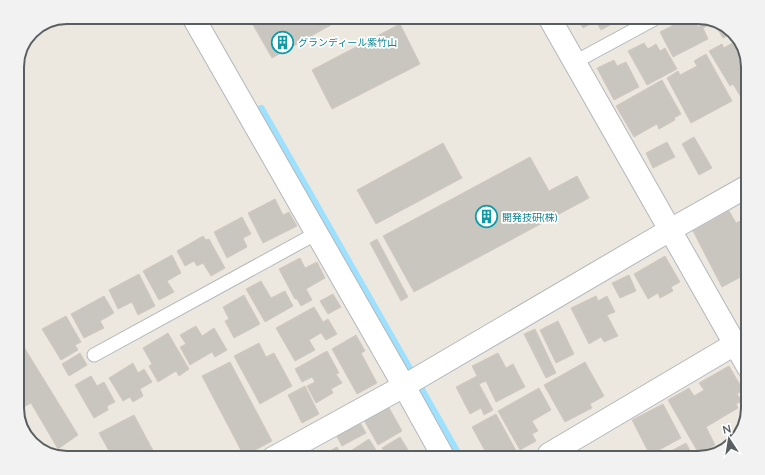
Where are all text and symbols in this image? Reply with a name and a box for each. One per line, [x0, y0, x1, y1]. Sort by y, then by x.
building icon: グランディール紫竹山 [269, 29, 295, 55]
place label: グランディール紫竹山 [298, 36, 397, 48]
building icon: 開発技研(株) [473, 204, 499, 230]
place label: 開発技研(株) [502, 211, 558, 223]
north arrow [709, 419, 749, 459]
text: N [721, 421, 732, 436]

